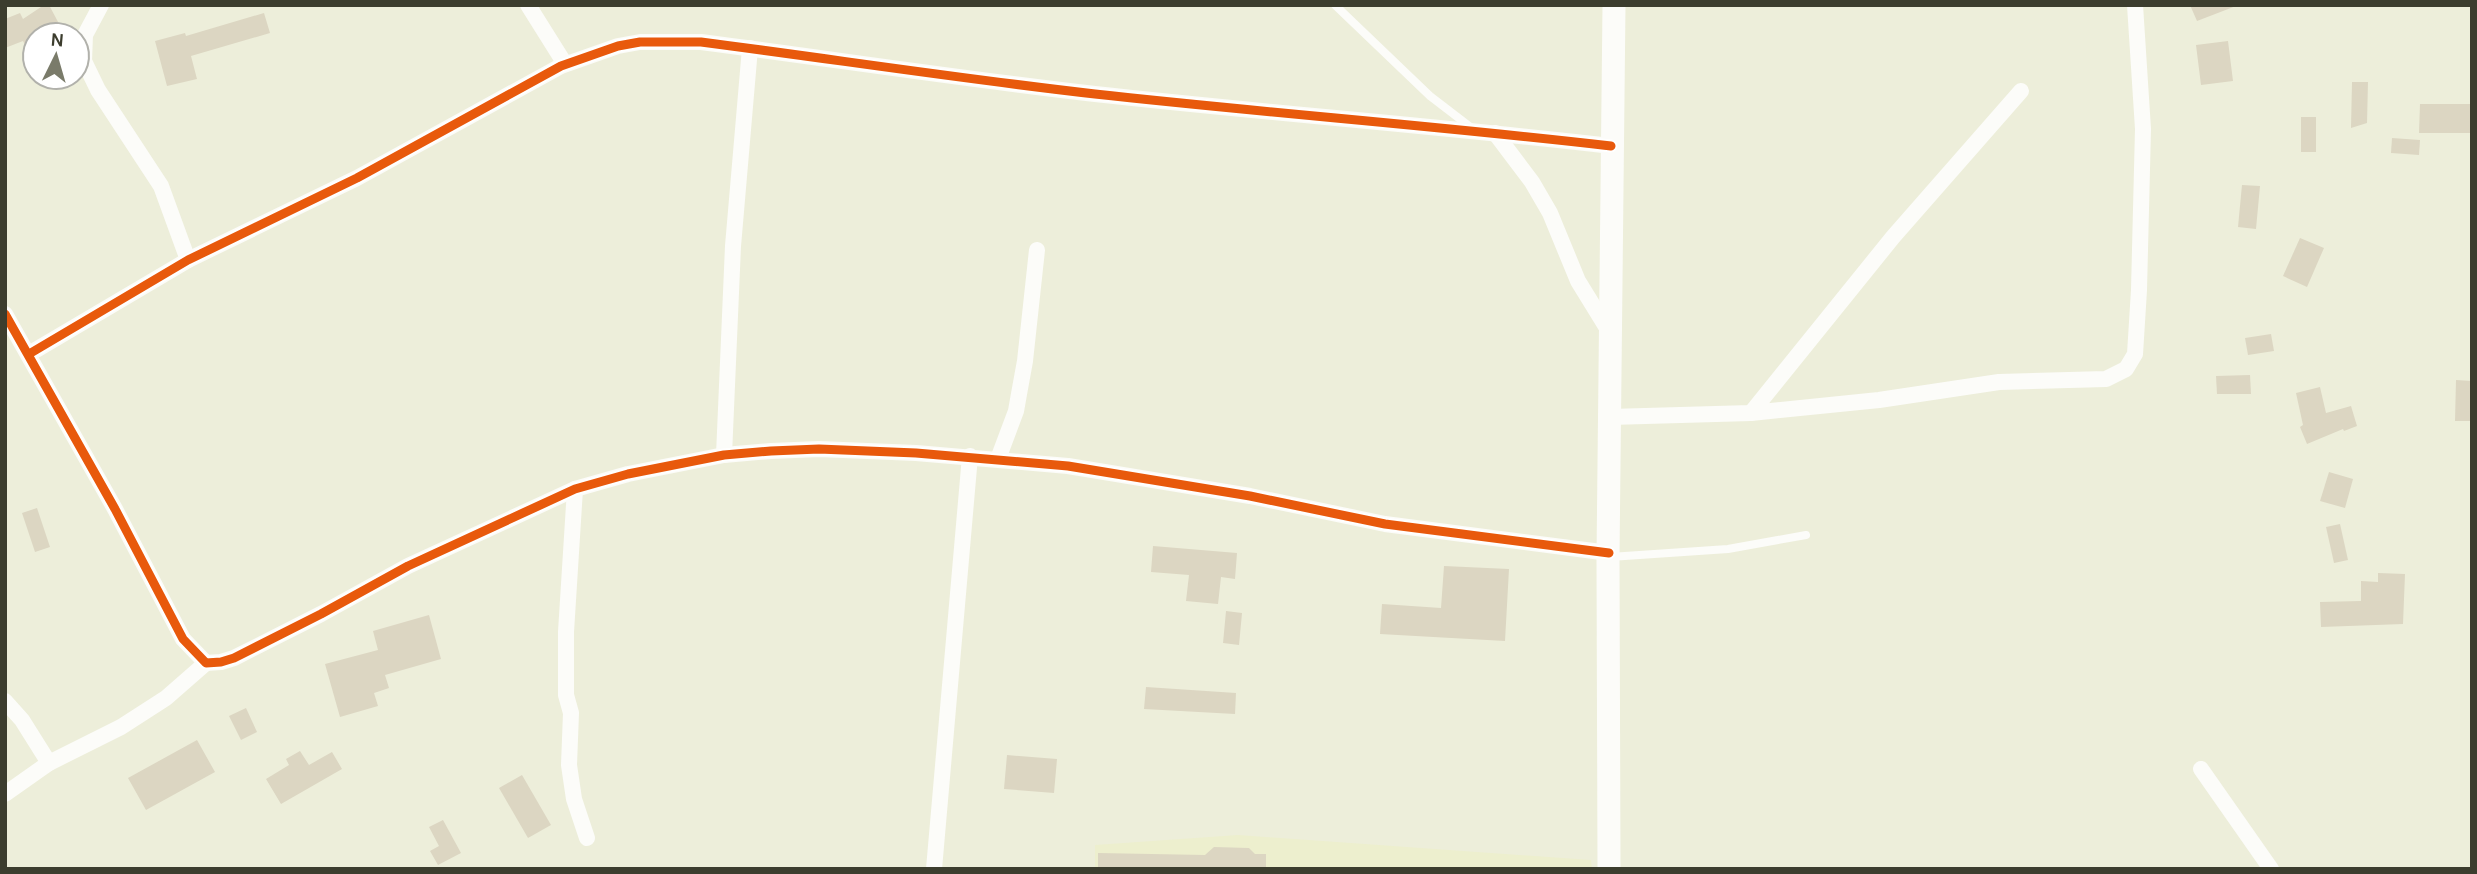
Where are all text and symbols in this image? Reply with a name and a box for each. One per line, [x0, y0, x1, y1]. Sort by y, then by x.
north arrow [21, 21, 91, 91]
text: N [50, 29, 65, 52]

